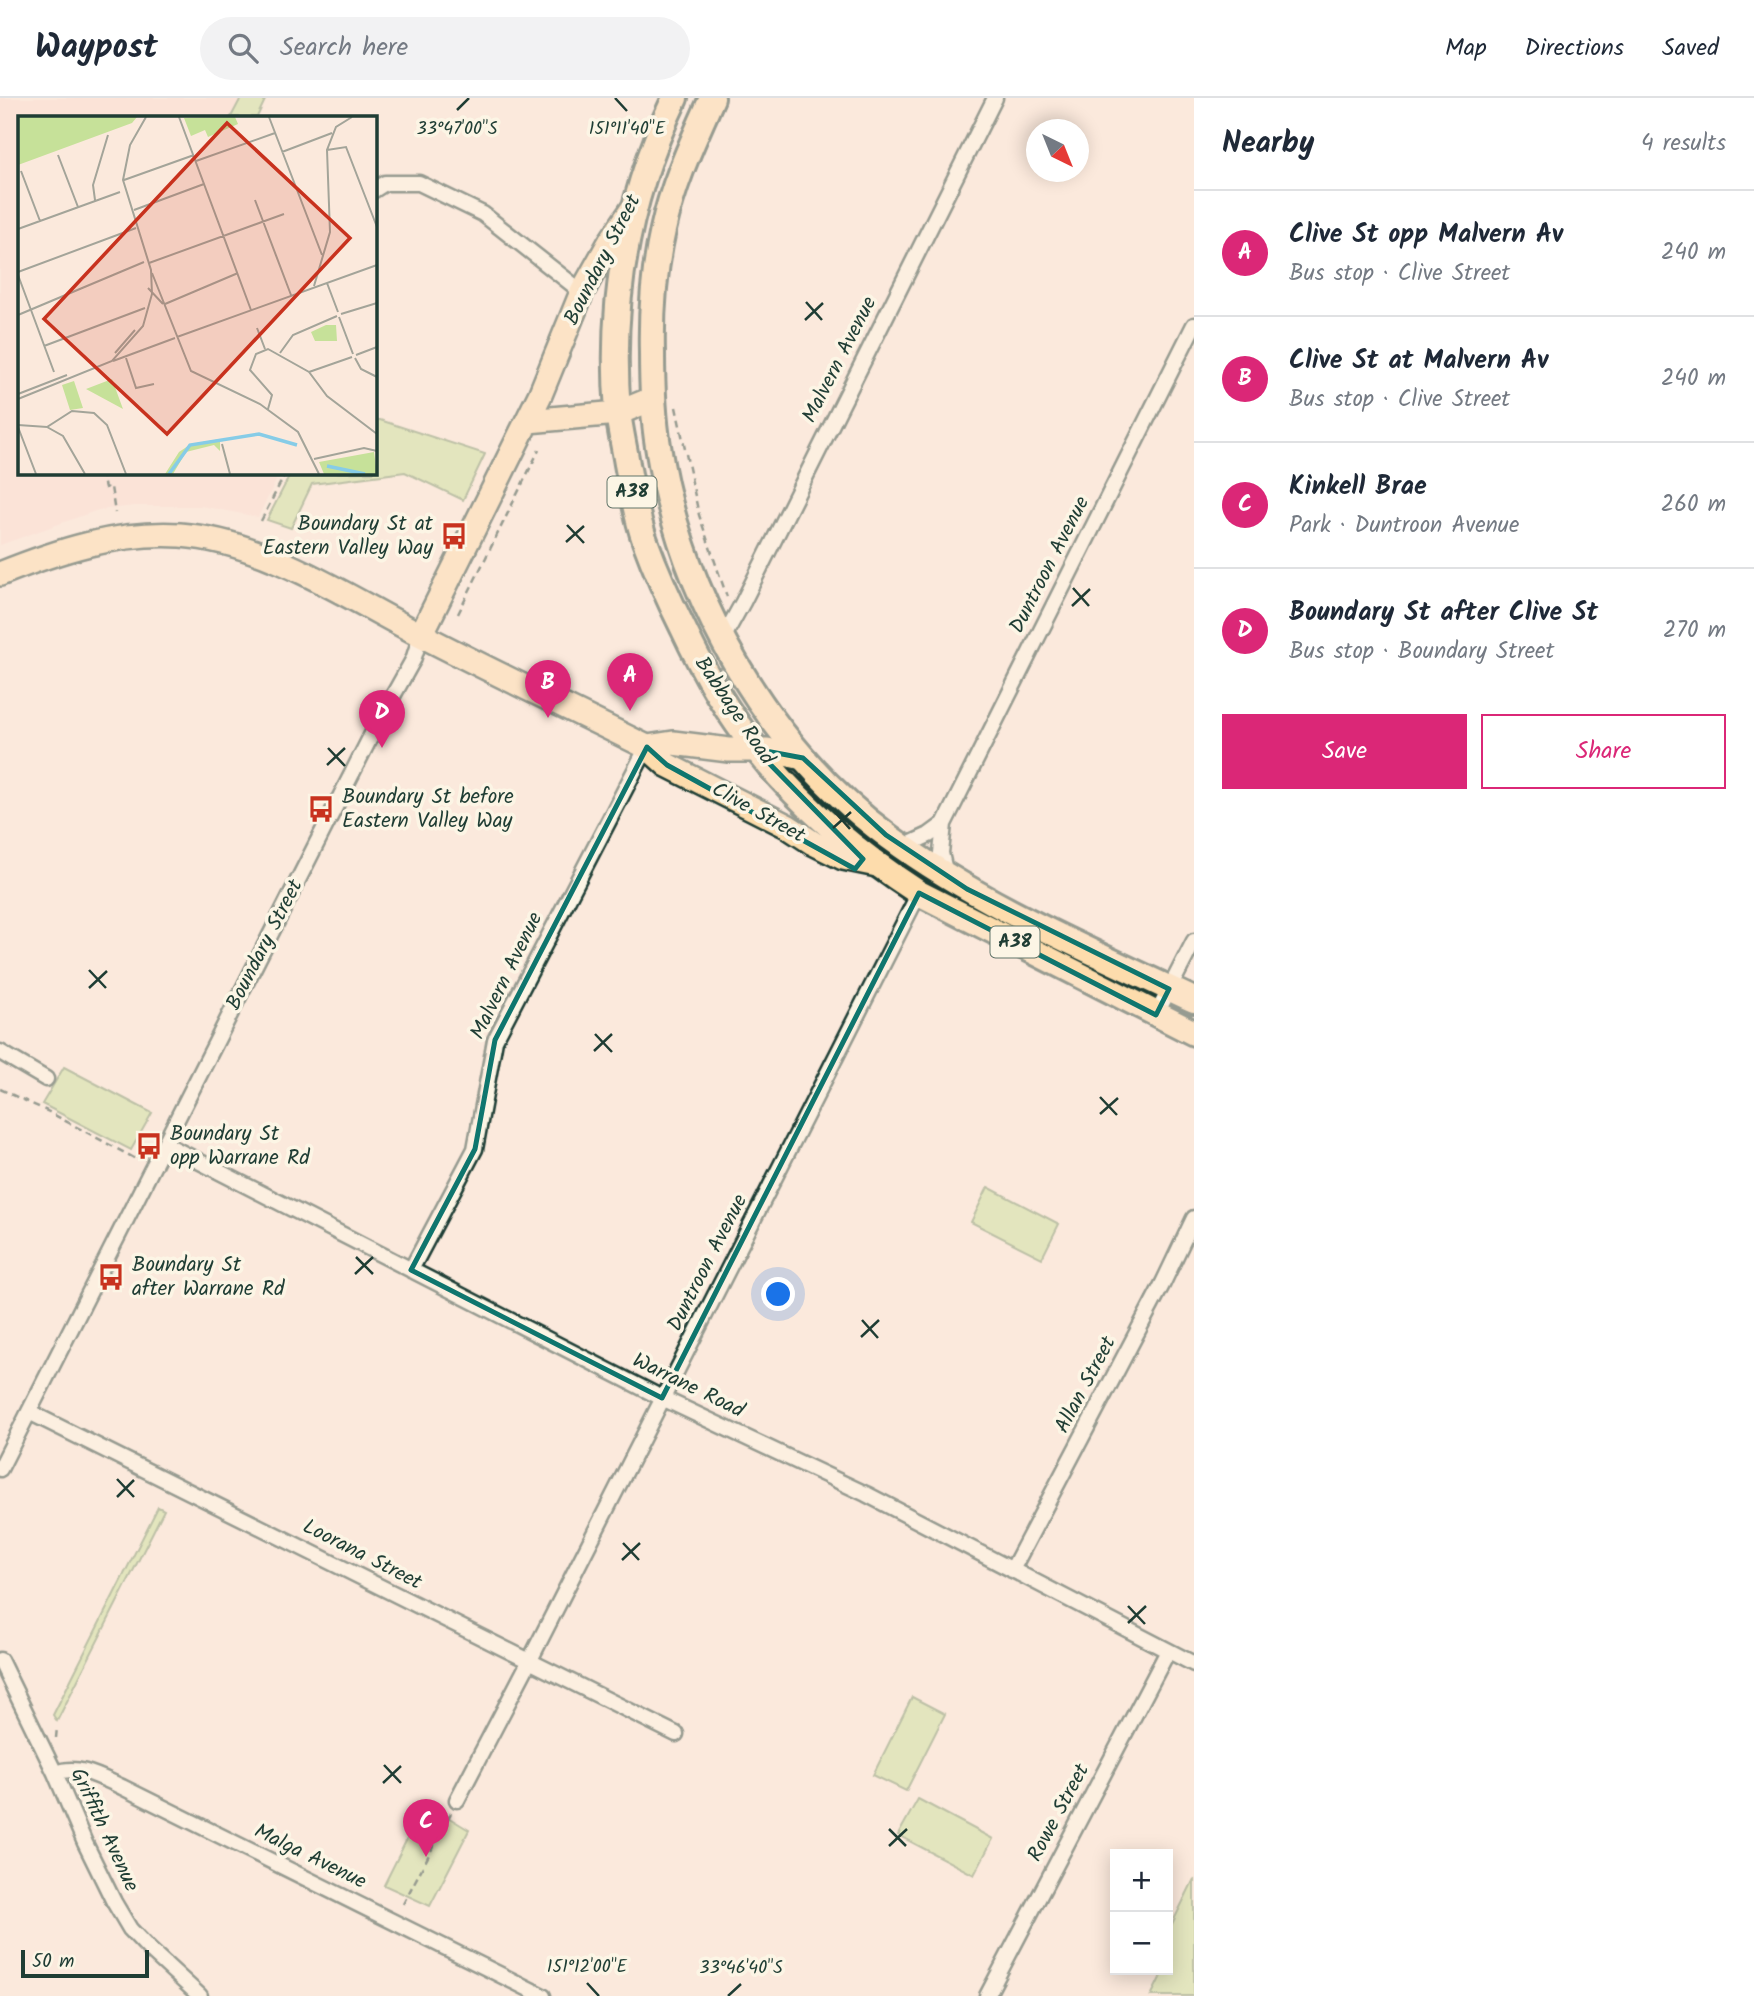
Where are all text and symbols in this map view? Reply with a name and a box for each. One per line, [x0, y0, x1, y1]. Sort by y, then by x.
search box [200, 17, 690, 80]
text: Waypost [35, 22, 158, 75]
text: Search here [280, 27, 408, 69]
icon: search [224, 29, 262, 67]
text: Map [1445, 29, 1487, 68]
text: Directions [1525, 29, 1624, 68]
text: Saved [1662, 29, 1719, 68]
text: 33°47'00"S [417, 115, 498, 144]
text: 151°11'40"E [589, 115, 666, 144]
inset map [18, 116, 376, 474]
north arrow [1026, 119, 1089, 182]
text: Nearby [1222, 120, 1314, 168]
text: 4 results [1641, 126, 1726, 162]
street label: Boundary Street [556, 188, 651, 331]
text: Clive St opp Malvern Av [1289, 214, 1563, 256]
text: A [1238, 235, 1252, 271]
text: 240 m [1661, 235, 1726, 271]
text: Bus stop · Clive Street [1289, 256, 1510, 292]
street label: Malvern Avenue [794, 290, 886, 429]
text: Clive St at Malvern Av [1289, 340, 1548, 382]
text: B [1238, 361, 1252, 397]
text: 240 m [1661, 361, 1726, 397]
text: Bus stop · Clive Street [1289, 382, 1510, 418]
text: Kinkell Brae [1289, 466, 1427, 508]
road number: A38 [608, 476, 656, 508]
text: C [1238, 487, 1252, 523]
text: 260 m [1661, 487, 1726, 523]
street label: Duntroon Avenue [1001, 490, 1099, 639]
place label: Boundary St at Eastern Valley Way [263, 508, 434, 565]
text: Park · Duntroon Avenue [1289, 508, 1519, 544]
bus stop icon: Boundary St at Eastern Valley Way [439, 521, 469, 551]
text: Boundary St after Clive St [1289, 592, 1598, 634]
text: D [1237, 613, 1253, 649]
text: 270 m [1663, 613, 1726, 649]
text: Bus stop · Boundary Street [1289, 634, 1554, 670]
street label: Babbage Road [685, 650, 783, 773]
pin: A [607, 653, 653, 711]
pin: B [525, 660, 571, 718]
pin: D [359, 690, 405, 748]
button: Save [1222, 714, 1467, 789]
button: Share [1481, 714, 1726, 789]
street label: Clive Street [705, 774, 812, 853]
place label: Boundary St before Eastern Valley Way [342, 781, 514, 838]
bus stop icon: Boundary St before Eastern Valley Way [306, 794, 336, 824]
street label: Boundary Street [218, 873, 313, 1016]
street label: Malvern Avenue [462, 906, 552, 1045]
road number: A38 [990, 926, 1040, 958]
place label: Boundary St opp Warrane Rd [170, 1118, 310, 1175]
bus stop icon: Boundary St opp Warrane Rd [134, 1131, 164, 1161]
street label: Duntroon Avenue [659, 1188, 757, 1337]
place label: Boundary St after Warrane Rd [132, 1249, 285, 1306]
bus stop icon: Boundary St after Warrane Rd [96, 1262, 126, 1292]
your location [761, 1277, 795, 1311]
street label: Allan Street [1047, 1330, 1126, 1439]
street label: Warrane Road [626, 1345, 750, 1428]
street label: Loorana Street [297, 1511, 428, 1600]
street label: Rowe Street [1019, 1757, 1099, 1868]
street label: Griffith Avenue [61, 1763, 147, 1898]
pin: C [403, 1799, 449, 1857]
street label: Malga Avenue [248, 1816, 372, 1899]
map controls [1110, 1849, 1173, 1975]
button: + [1110, 1849, 1173, 1912]
button: − [1110, 1912, 1173, 1975]
scale bar [21, 1947, 149, 1979]
text: 50 m [32, 1947, 74, 1977]
text: 151°12'00"E [547, 1953, 628, 1982]
text: 33°46'40"S [699, 1954, 783, 1983]

